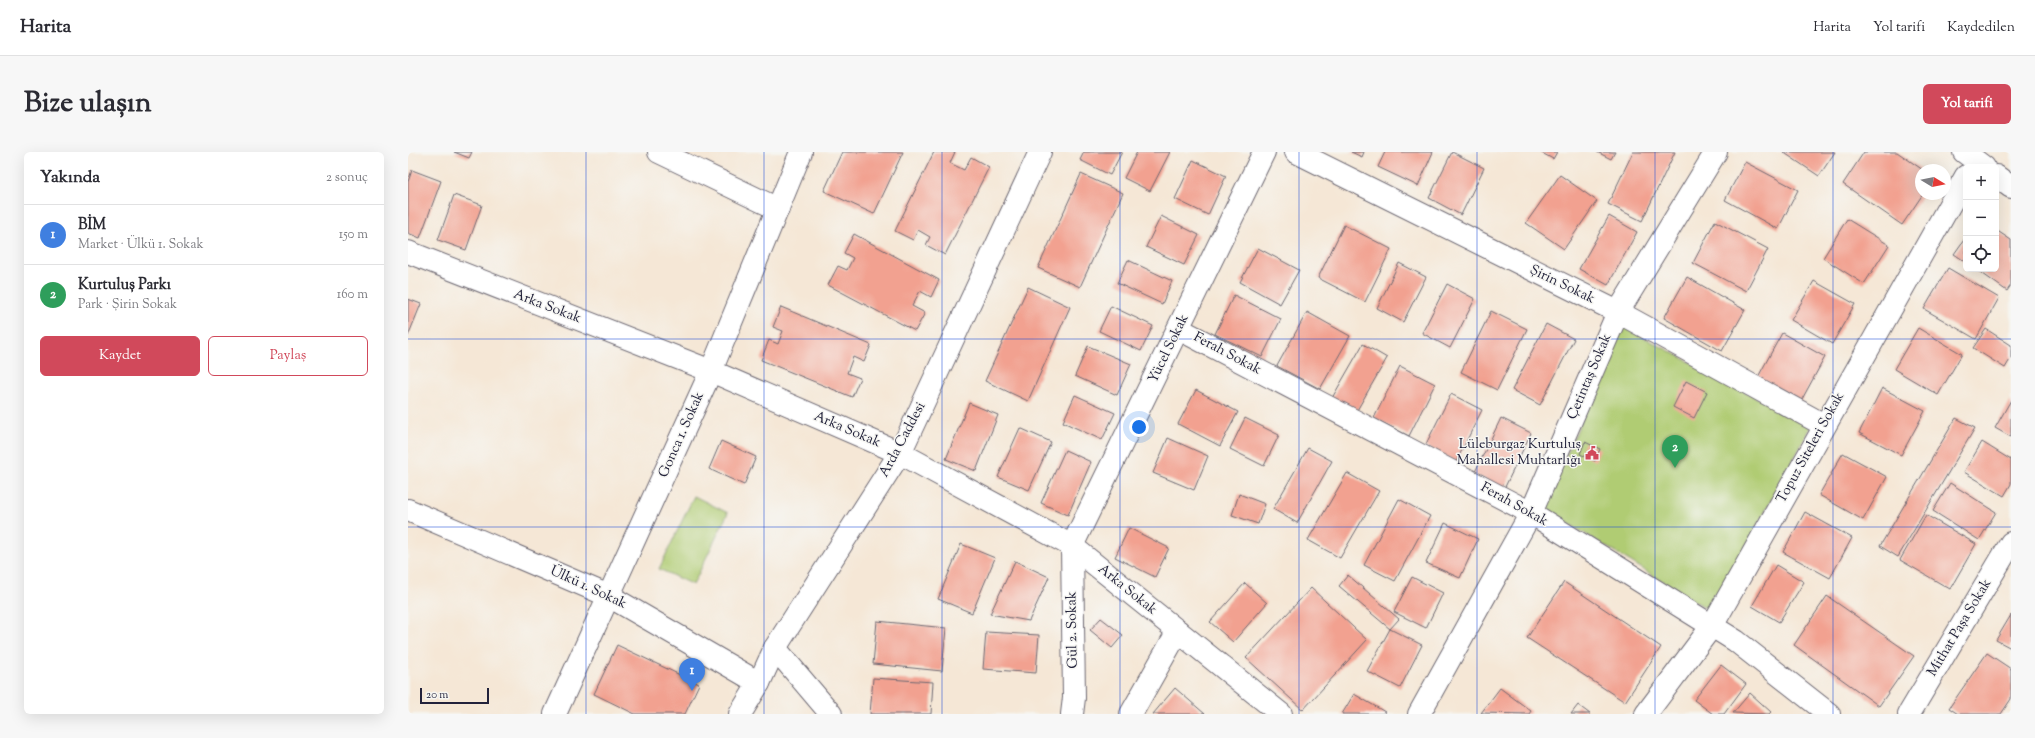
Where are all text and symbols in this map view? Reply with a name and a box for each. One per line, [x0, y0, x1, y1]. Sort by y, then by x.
text: Harita [20, 14, 71, 41]
text: Harita [1813, 18, 1851, 38]
text: Yol tarifi [1873, 18, 1925, 38]
text: Kaydedilen [1947, 18, 2015, 38]
text: Bize ulaşın [24, 84, 152, 124]
button: Yol tarifi [1923, 84, 2011, 124]
north arrow [1915, 164, 1951, 200]
map controls [1963, 164, 1999, 272]
button: + [1963, 164, 1999, 200]
text: Yakında [40, 166, 100, 190]
text: 2 sonuç [326, 169, 368, 187]
button: − [1963, 200, 1999, 236]
text: BİM [78, 215, 106, 236]
text: 1 [51, 226, 55, 244]
text: 150 m [339, 226, 368, 244]
text: Market · Ülkü 1. Sokak [78, 236, 204, 254]
button: locate [1963, 236, 1999, 272]
street label: Şirin Sokak [1526, 261, 1598, 310]
text: Kurtuluş Parkı [78, 275, 171, 296]
street label: Arka Sokak [510, 285, 584, 329]
text: 2 [50, 286, 56, 304]
text: 160 m [337, 286, 368, 304]
text: Park · Şirin Sokak [78, 296, 177, 314]
street label: Yücel Sokak [1144, 311, 1194, 387]
street label: Ferah Sokak [1189, 328, 1265, 381]
street label: Çetintaş Sokak [1563, 331, 1617, 423]
button: Kaydet [40, 336, 200, 376]
button: Paylaş [208, 336, 368, 376]
street label: Gonca 1. Sokak [654, 389, 710, 481]
street label: Topuz Siteleri Sokak [1772, 389, 1850, 507]
street label: Arda Caddesi [875, 399, 931, 481]
street label: Arka Sokak [810, 407, 884, 453]
your location [1129, 417, 1149, 437]
place label: Lüleburgaz Kurtuluş Mahallesi Muhtarlığı [1457, 435, 1581, 471]
pin: 2 [1662, 435, 1688, 468]
public building icon: Lüleburgaz Kurtuluş Mahallesi Muhtarlığı [1584, 445, 1600, 461]
street label: Ferah Sokak [1477, 478, 1552, 532]
street label: Arka Sokak [1093, 560, 1161, 620]
street label: Ülkü 1. Sokak [546, 561, 630, 615]
street label: Mithat Paşa Sokak [1923, 575, 1997, 681]
street label: Gül 2. Sokak [1062, 591, 1084, 669]
pin: 1 [679, 658, 705, 691]
scale bar [420, 686, 489, 705]
text: 20 m [426, 687, 448, 703]

